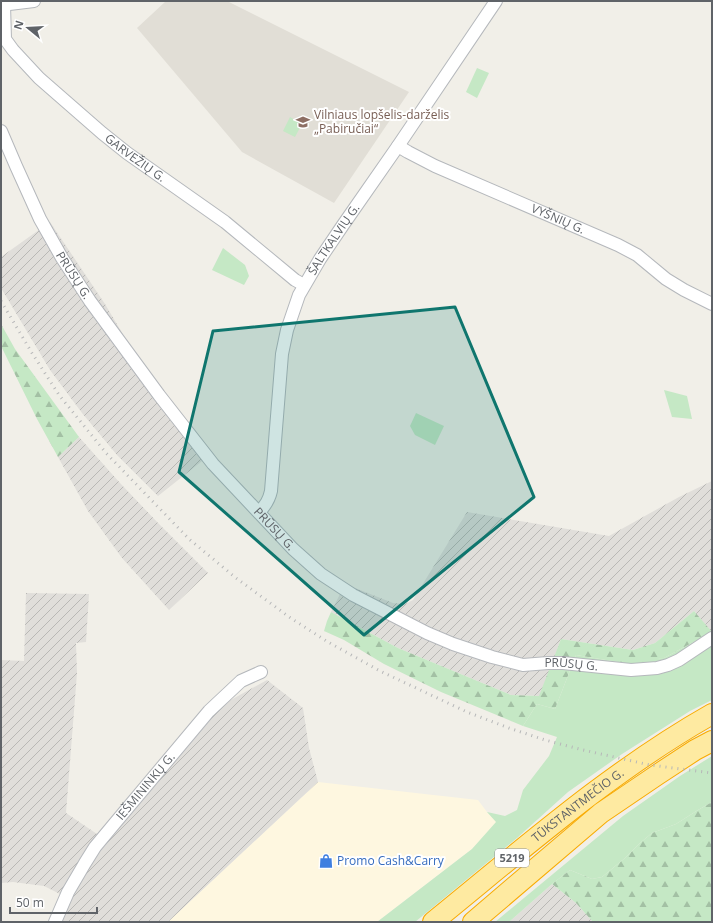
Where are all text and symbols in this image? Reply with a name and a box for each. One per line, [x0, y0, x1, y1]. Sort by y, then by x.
north arrow [8, 8, 48, 48]
text: N [9, 18, 27, 31]
place label: Vilniaus lopšelis-darželis „Pabiručiai“ [314, 106, 449, 137]
school or university icon: Vilniaus lopšelis-darželis „Pabiručiai“ [295, 114, 311, 130]
street label: GARVEŽIŲ G. [102, 130, 169, 186]
street label: ŠALTKALVIŲ G. [303, 200, 363, 278]
street label: VYŠNIŲ G. [529, 200, 588, 238]
street label: PRŪSŲ G. [52, 248, 96, 302]
street label: PRŪSŲ G. [250, 503, 299, 554]
street label: PRŪSŲ G. [544, 654, 599, 675]
street label: IEŠMININKŲ G. [112, 749, 179, 824]
street label: TŪKSTANTMEČIO G. [528, 764, 627, 846]
road number: 5219 [495, 849, 529, 867]
place label: Promo Cash&Carry [337, 852, 445, 869]
shop icon: Promo Cash&Carry [318, 853, 334, 869]
scale bar [10, 889, 97, 915]
text: 50 m [16, 894, 44, 911]

